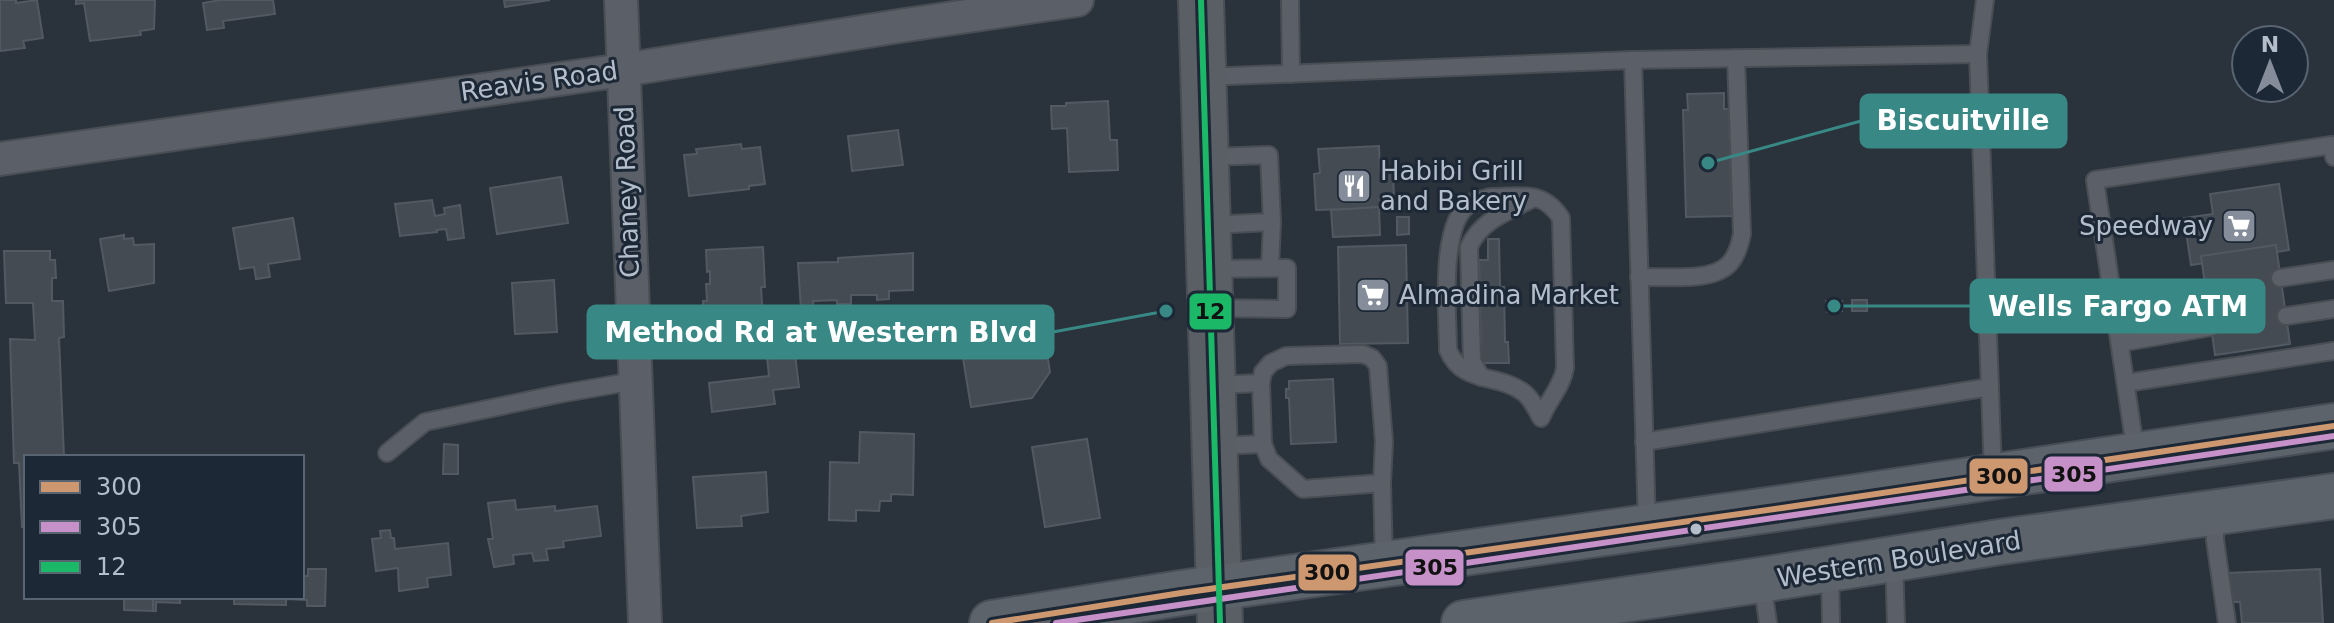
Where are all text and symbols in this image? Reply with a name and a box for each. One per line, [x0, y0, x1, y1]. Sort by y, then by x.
north arrow [2230, 24, 2310, 104]
text: N [2261, 32, 2279, 57]
street label: Reavis Road [458, 55, 620, 107]
callout: Biscuitville [1861, 95, 2066, 147]
text: Biscuitville [1876, 104, 2050, 137]
street label: Chaney Road [609, 106, 645, 278]
place label: Habibi Grill and Bakery [1380, 156, 1527, 216]
restaurant icon: Habibi Grill and Bakery [1335, 167, 1373, 205]
supermarket icon: Speedway [2220, 207, 2258, 245]
place label: Speedway [2079, 211, 2213, 241]
supermarket icon: Almadina Market [1354, 276, 1392, 314]
place label: Almadina Market [1399, 280, 1619, 310]
callout: Wells Fargo ATM [1971, 280, 2264, 332]
text: Wells Fargo ATM [1988, 290, 2248, 323]
line badge: 12 [1188, 292, 1233, 331]
text: 12 [1195, 299, 1225, 324]
callout: Method Rd at Western Blvd [588, 306, 1053, 358]
text: Method Rd at Western Blvd [604, 316, 1038, 349]
legend [24, 455, 304, 599]
line badge: 305 [2043, 455, 2104, 493]
line badge: 300 [1968, 457, 2029, 495]
text: 305 [2051, 462, 2097, 487]
text: 300 [1976, 464, 2022, 489]
text: 300 [96, 473, 142, 501]
text: 305 [96, 513, 142, 541]
unlabelled marker [1688, 521, 1704, 537]
street label: Western Boulevard [1775, 525, 2023, 593]
line badge: 305 [1404, 548, 1465, 587]
text: 12 [96, 553, 127, 581]
line badge: 300 [1297, 553, 1358, 592]
text: 305 [1412, 555, 1458, 580]
text: 300 [1304, 560, 1350, 585]

